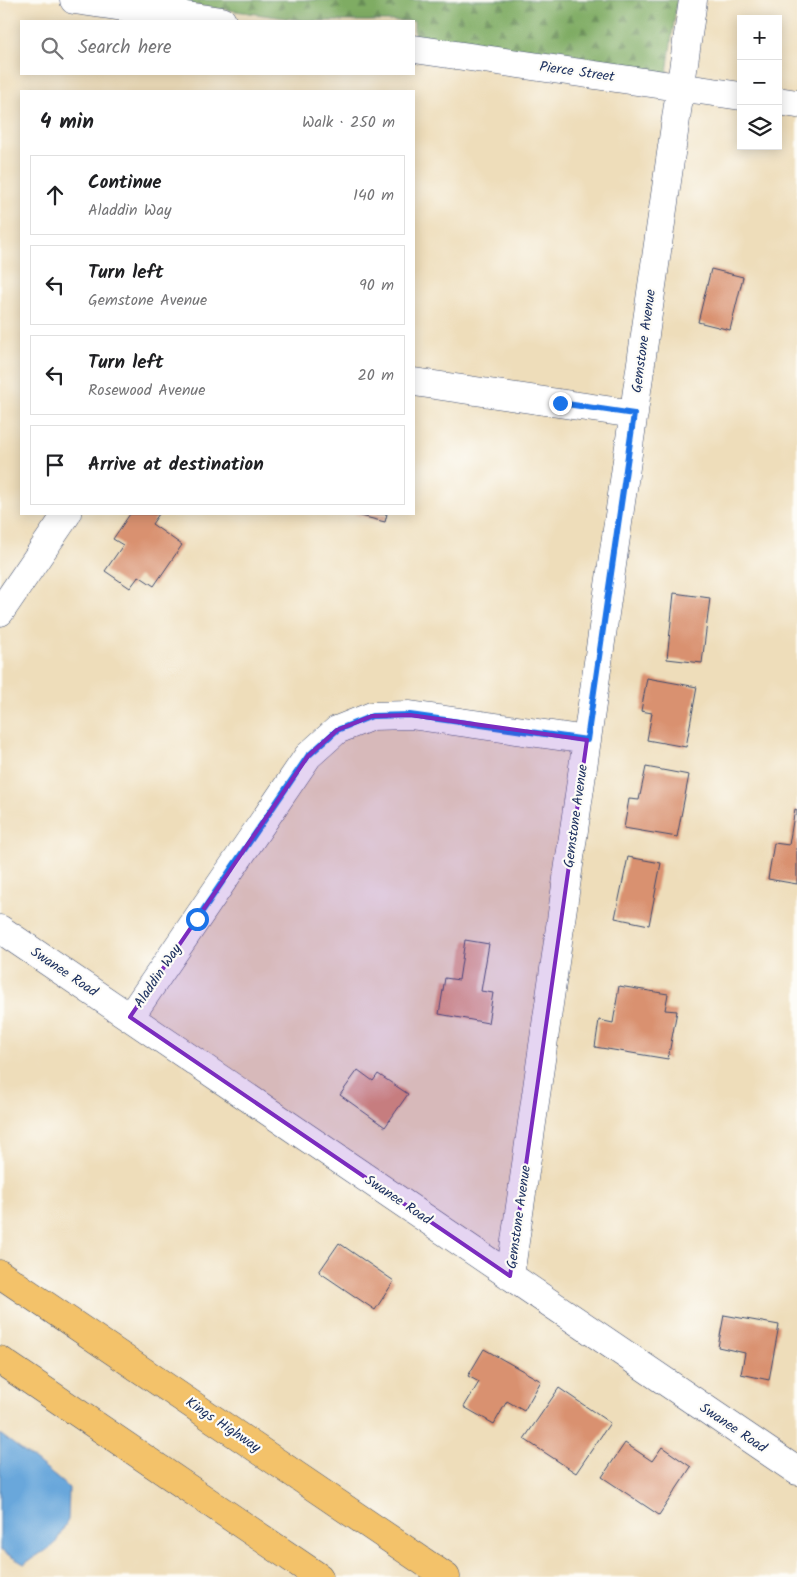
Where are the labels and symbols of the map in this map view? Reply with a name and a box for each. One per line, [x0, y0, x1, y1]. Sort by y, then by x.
street label: Pierce Street [538, 56, 616, 88]
street label: Gemstone Avenue [626, 287, 662, 394]
route end [549, 392, 572, 415]
street label: Gemstone Avenue [558, 762, 594, 869]
route start [186, 908, 209, 931]
street label: Aladdin Way [128, 939, 188, 1012]
street label: Swanee Road [26, 941, 103, 1003]
street label: Gemstone Avenue [501, 1163, 537, 1270]
street label: Swanee Road [360, 1169, 437, 1231]
street label: Kings Highway [181, 1392, 265, 1459]
street label: Swanee Road [695, 1397, 772, 1459]

